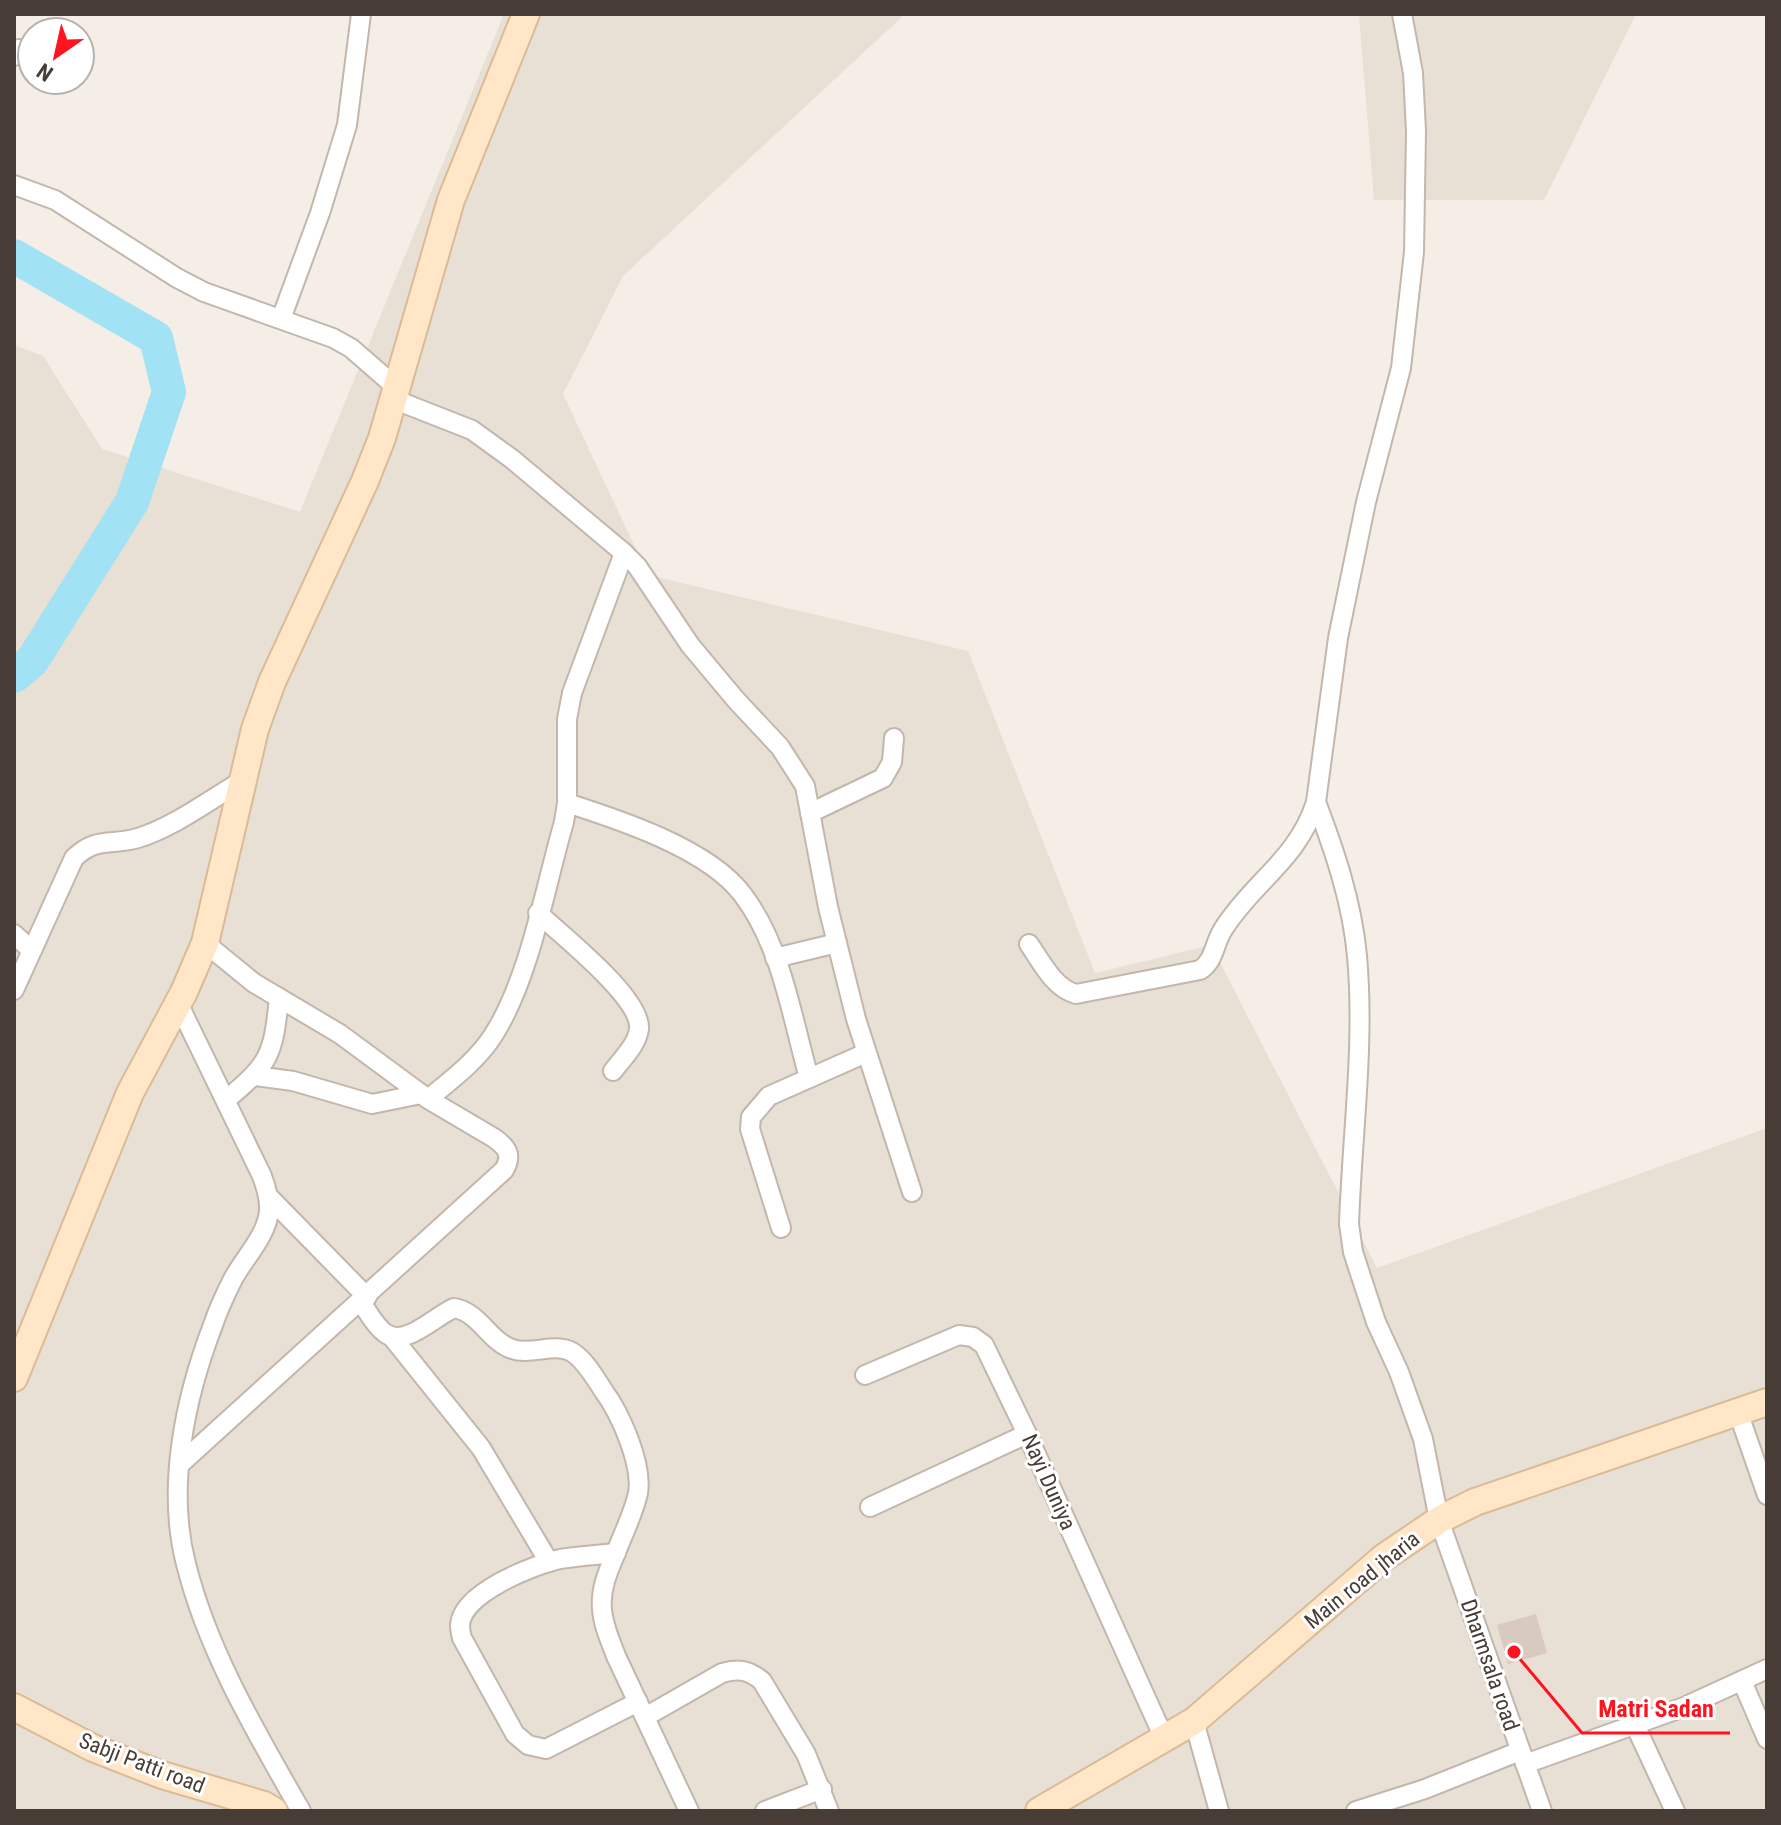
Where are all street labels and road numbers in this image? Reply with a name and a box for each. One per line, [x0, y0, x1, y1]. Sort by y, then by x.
street label: Nayi Duniya [1017, 1430, 1081, 1534]
street label: Main road jharia [1300, 1526, 1424, 1634]
street label: Dharmsala road [1456, 1596, 1524, 1734]
street label: Sabji Patti road [76, 1728, 208, 1798]

